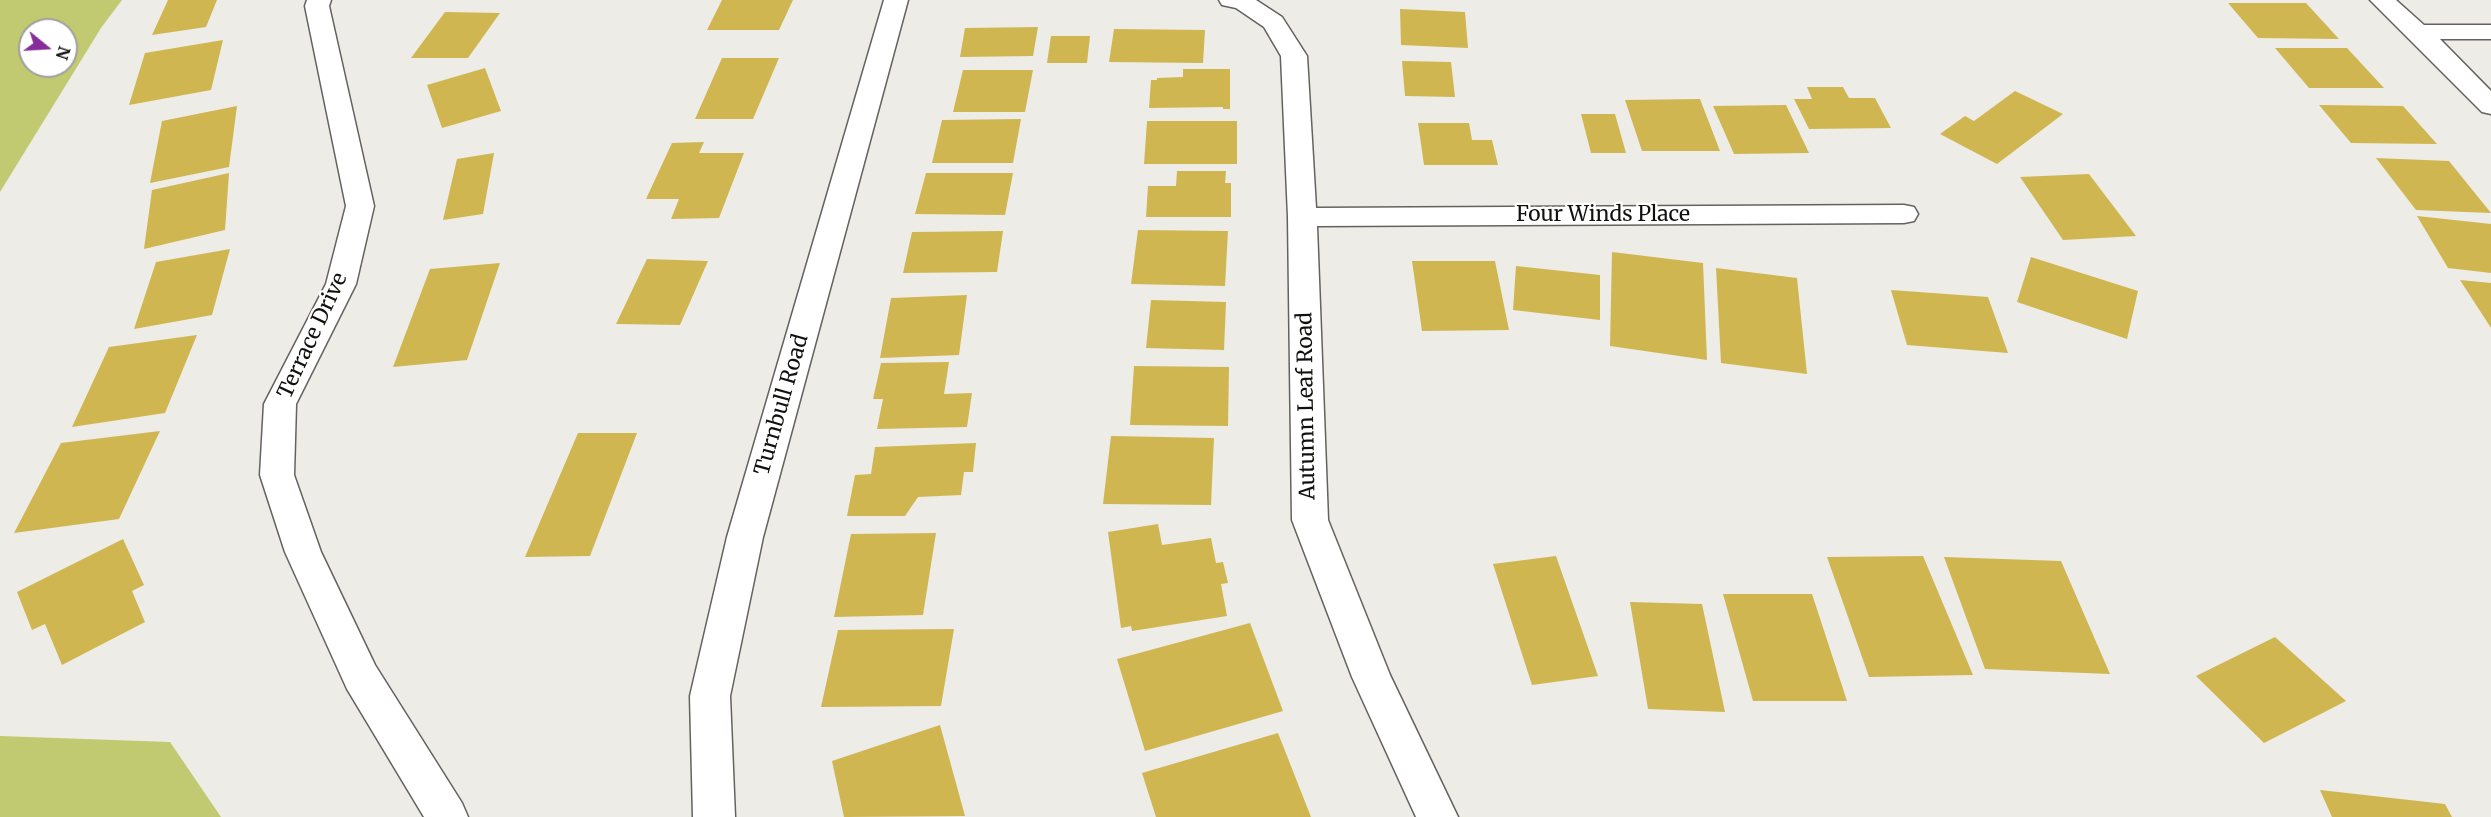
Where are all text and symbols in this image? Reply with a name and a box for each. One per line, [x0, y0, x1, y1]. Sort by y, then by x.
north arrow [18, 18, 78, 78]
text: N [52, 44, 75, 62]
street label: Four Winds Place [1516, 202, 1690, 228]
street label: Terrace Drive [273, 269, 353, 403]
street label: Autumn Leaf Road [1293, 312, 1321, 500]
street label: Turnbull Road [750, 332, 814, 478]

